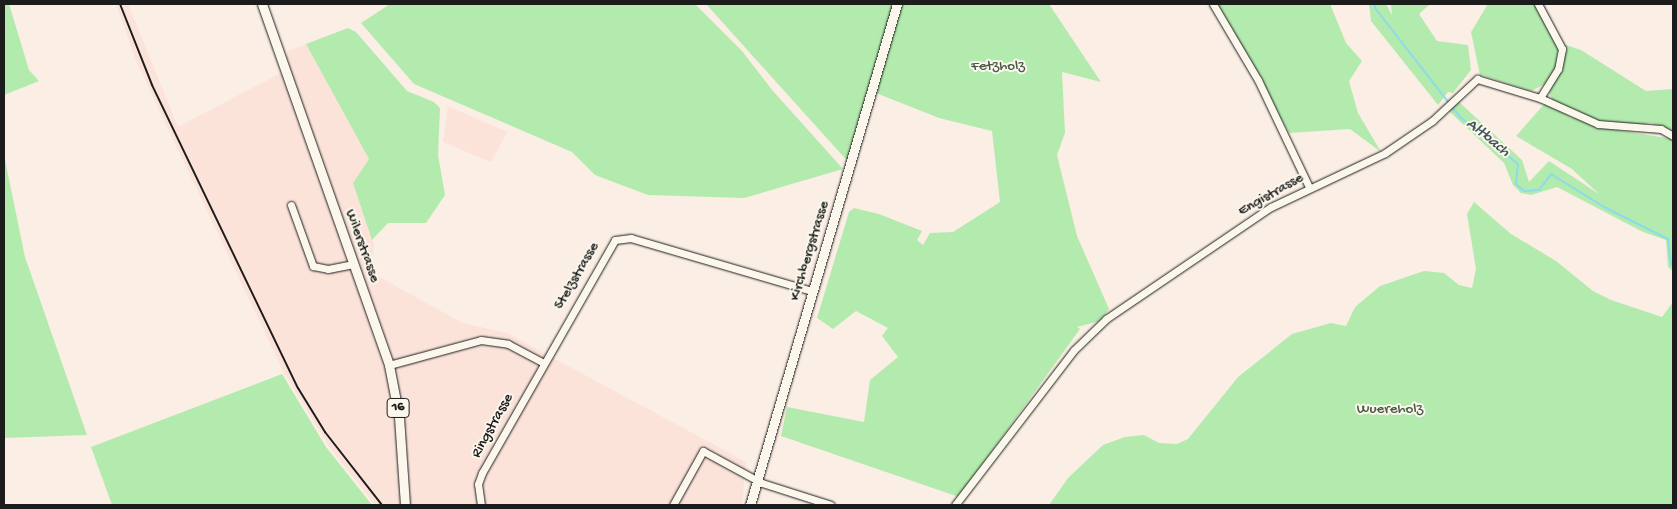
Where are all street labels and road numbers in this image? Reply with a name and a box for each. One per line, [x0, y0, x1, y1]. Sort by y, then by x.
street label: Engistrasse [1235, 169, 1307, 221]
street label: Kirchbergstrasse [786, 199, 834, 303]
street label: Wilerstrasse [340, 207, 384, 285]
street label: Stelzstrasse [551, 239, 603, 313]
street label: Ringstrasse [468, 391, 518, 461]
road number: 16 [386, 396, 410, 419]

